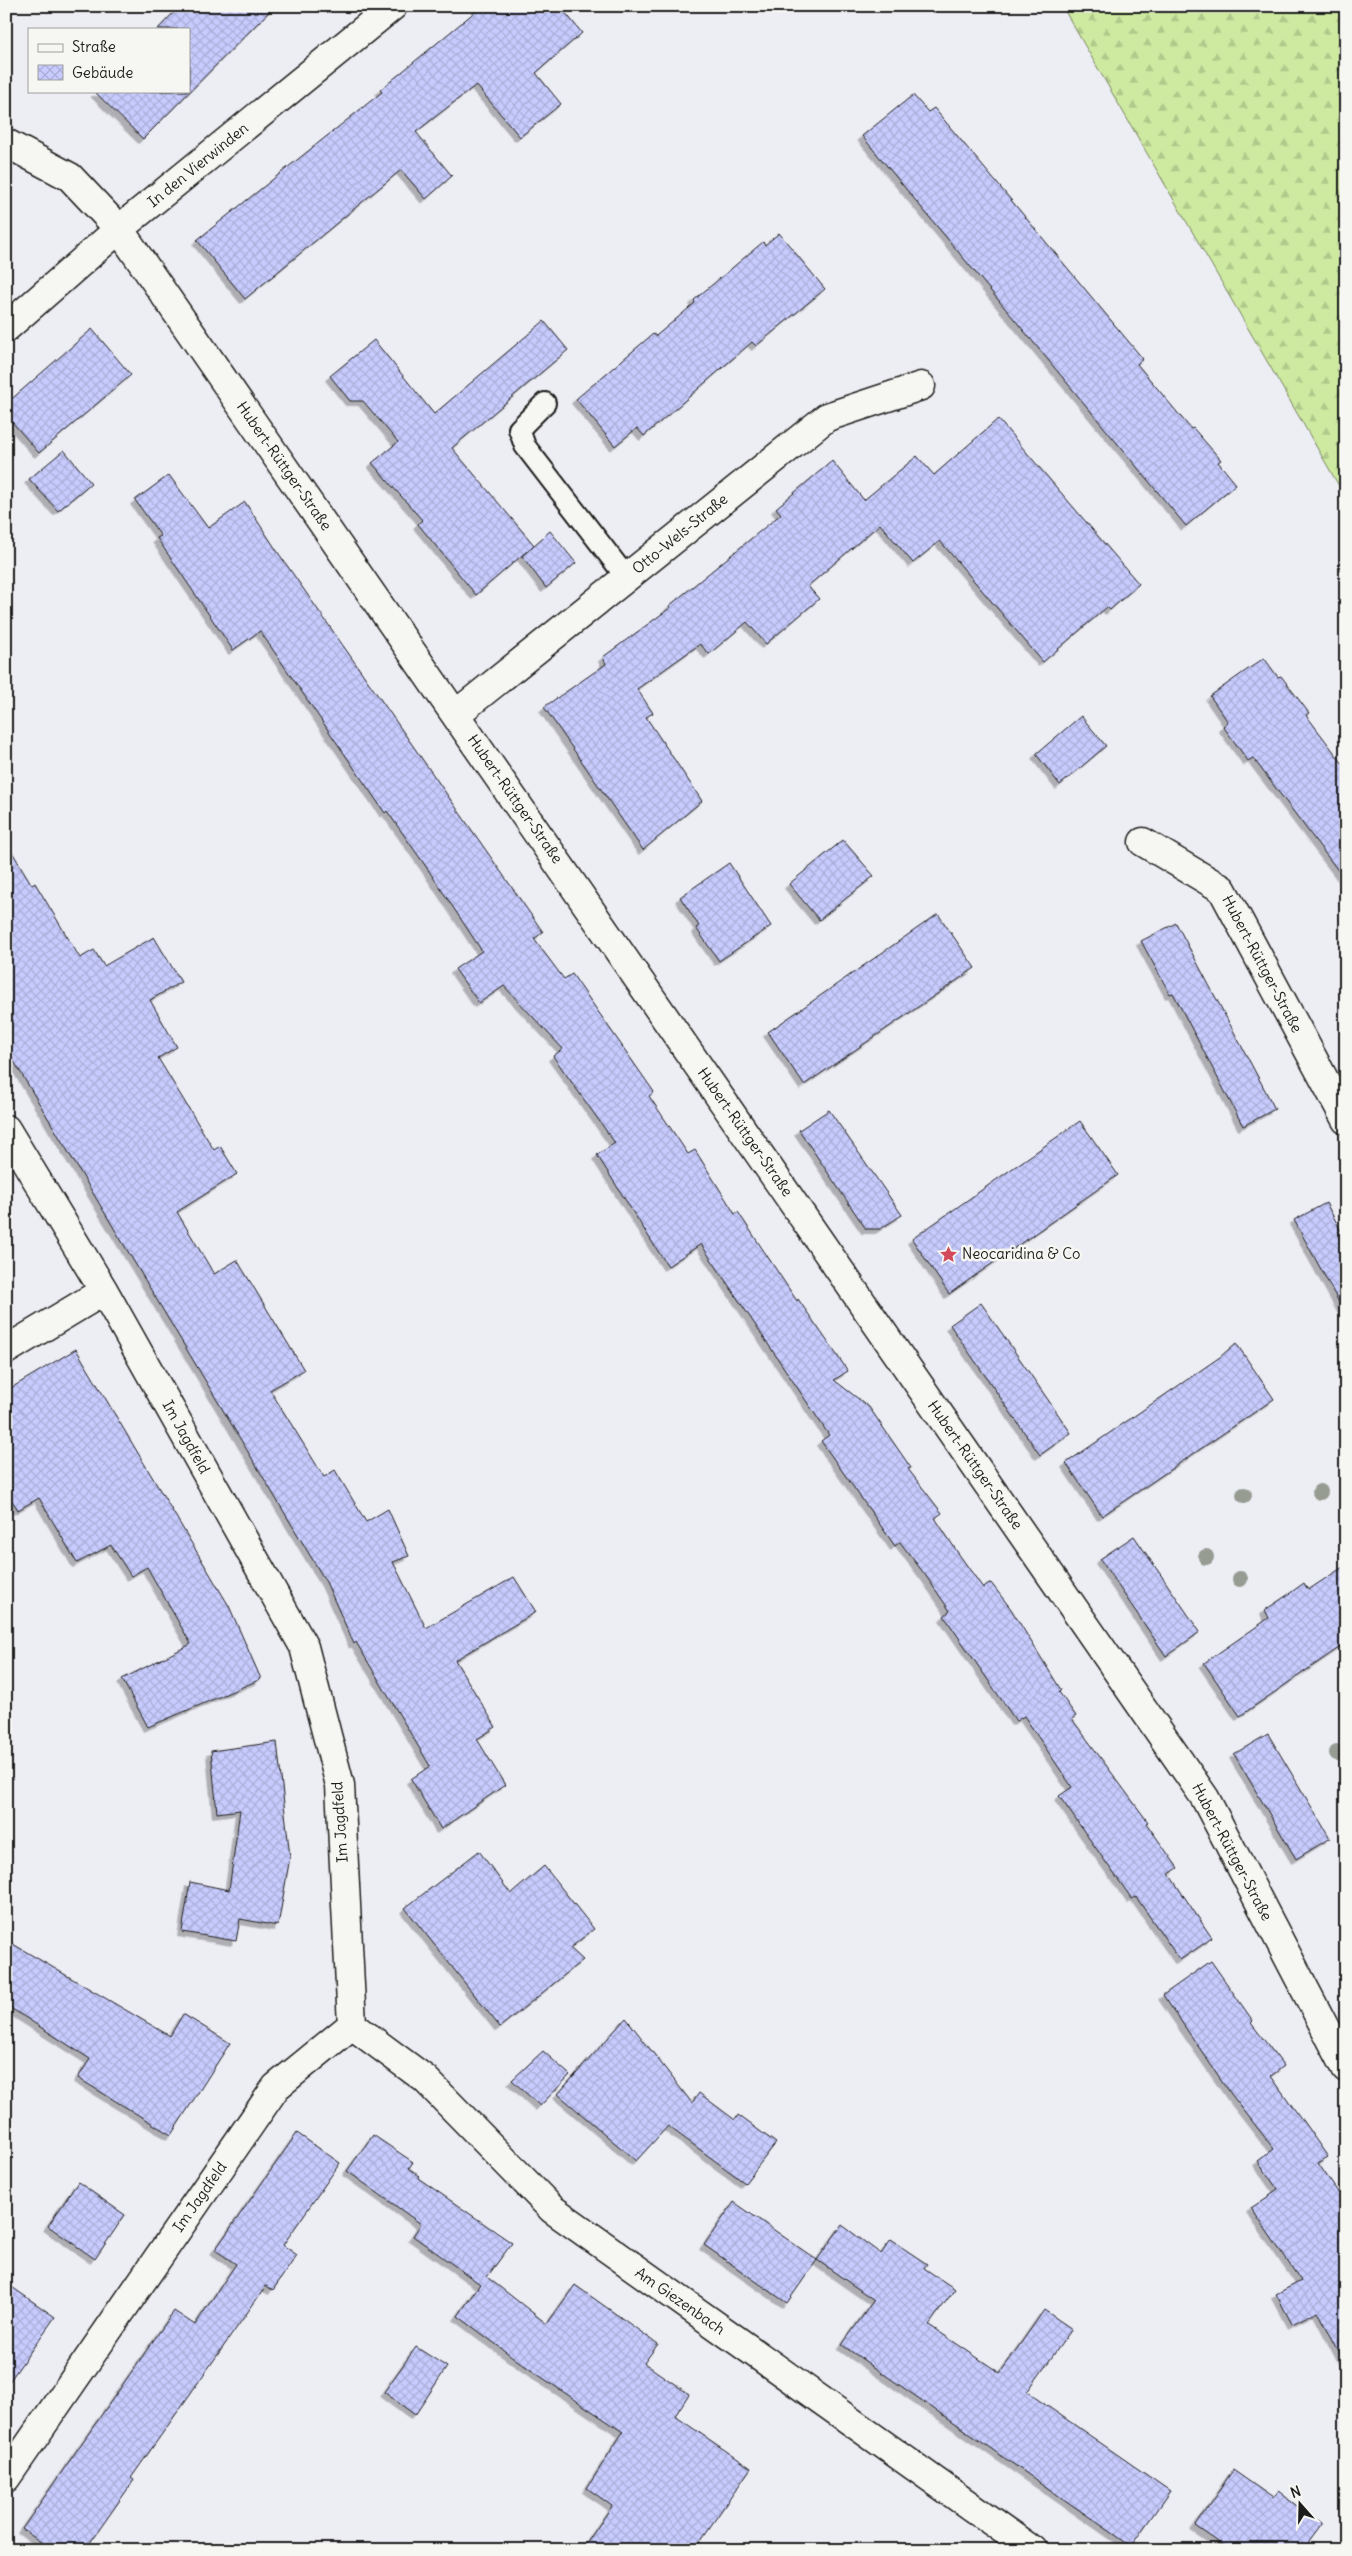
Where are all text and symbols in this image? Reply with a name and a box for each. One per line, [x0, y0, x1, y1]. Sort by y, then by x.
legend [28, 28, 190, 92]
text: Straße [72, 37, 116, 56]
text: Gebäude [72, 63, 133, 82]
street label: In den Vierwinden [143, 118, 252, 211]
street label: Hubert-Rüttger-Straße [233, 398, 336, 534]
street label: Otto-Wels-Straße [628, 489, 731, 578]
street label: Hubert-Rüttger-Straße [464, 731, 567, 867]
street label: Hubert-Rüttger-Straße [1218, 892, 1307, 1036]
street label: Hubert-Rüttger-Straße [694, 1064, 797, 1200]
place icon: Neocaridina & Co [938, 1244, 958, 1264]
place label: Neocaridina & Co [962, 1244, 1081, 1263]
street label: Im Jagdfeld [158, 1397, 215, 1477]
street label: Hubert-Rüttger-Straße [924, 1397, 1027, 1533]
street label: Hubert-Rüttger-Straße [1188, 1780, 1277, 1924]
street label: Im Jagdfeld [327, 1781, 352, 1863]
street label: Im Jagdfeld [169, 2158, 231, 2235]
street label: Am Giezenbach [632, 2263, 729, 2339]
north arrow [1274, 2478, 1324, 2528]
text: N [1288, 2482, 1303, 2502]

